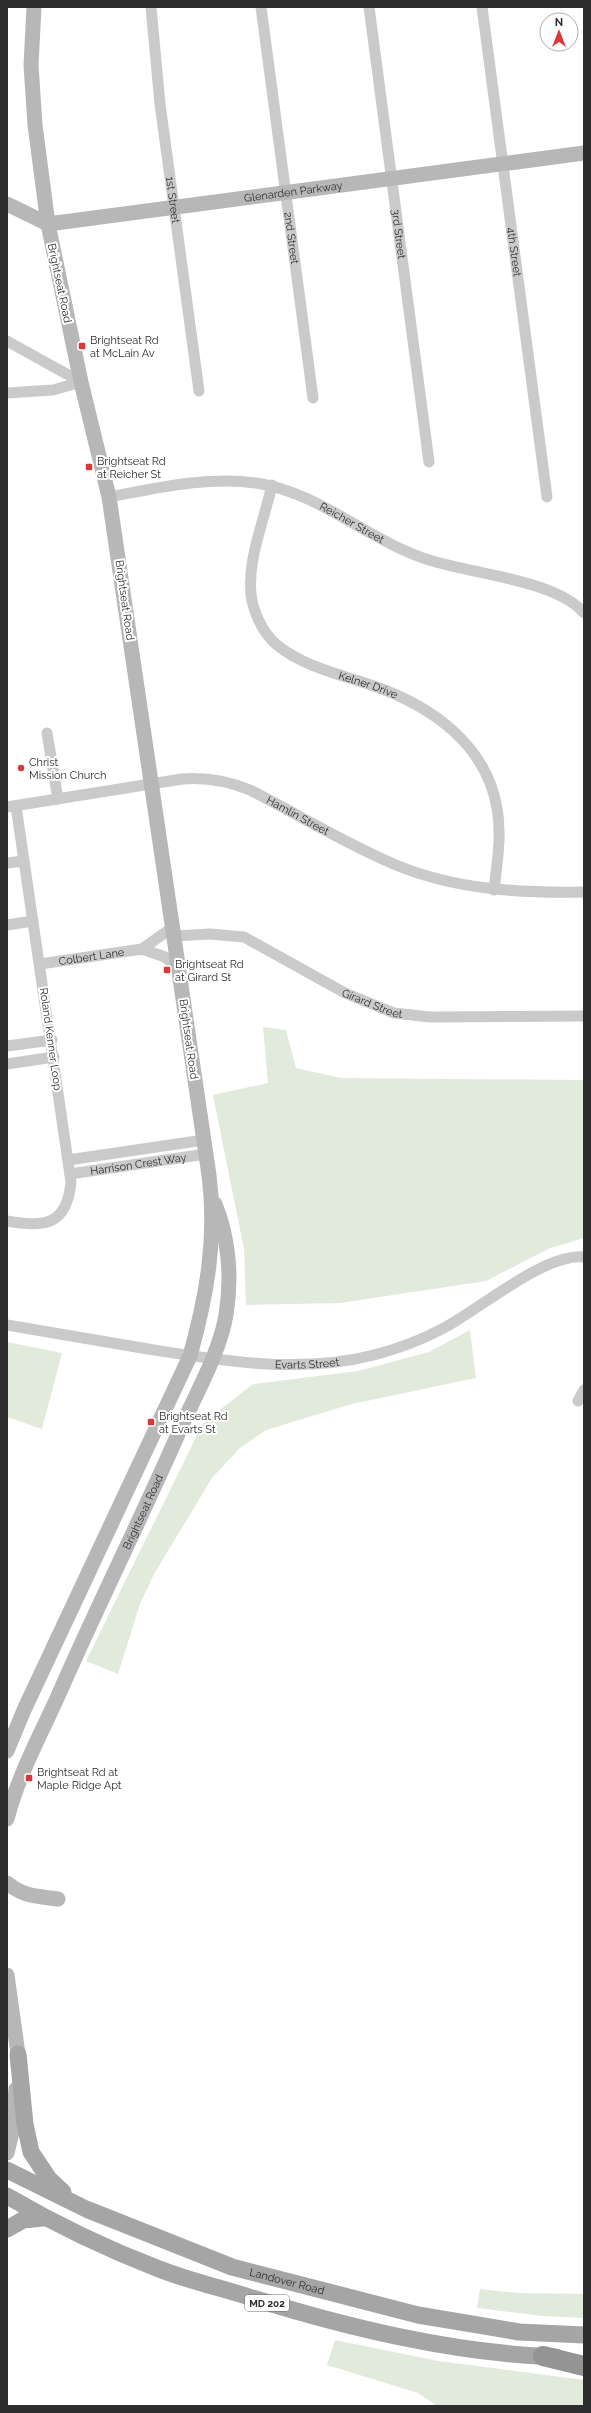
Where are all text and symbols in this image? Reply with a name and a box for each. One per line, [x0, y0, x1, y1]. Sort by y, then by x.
north arrow [539, 12, 579, 52]
text: N [555, 16, 563, 29]
street label: 1st Street [163, 176, 182, 224]
street label: Glenarden Parkway [243, 179, 343, 205]
street label: 3rd Street [389, 209, 408, 260]
street label: 2nd Street [281, 211, 301, 265]
street label: 4th Street [504, 227, 524, 278]
street label: Brightseat Road [45, 242, 74, 324]
place label: Brightseat Rd at McLain Av [90, 334, 159, 360]
marker: Brightseat Rd at McLain Av [77, 341, 87, 351]
place label: Brightseat Rd at Reicher St [97, 455, 166, 481]
marker: Brightseat Rd at Reicher St [84, 462, 94, 472]
street label: Reicher Street [317, 500, 387, 546]
street label: Brightseat Road [112, 559, 137, 641]
street label: Kelner Drive [337, 669, 400, 702]
place label: Christ Mission Church [29, 756, 106, 782]
marker: Christ Mission Church [16, 763, 26, 773]
street label: Hamlin Street [264, 794, 331, 838]
street label: Colbert Lane [58, 946, 126, 968]
place label: Brightseat Rd at Girard St [175, 958, 244, 984]
marker: Brightseat Rd at Girard St [162, 965, 172, 975]
street label: Girard Street [340, 986, 403, 1021]
street label: Roland Kenner Loop [37, 987, 64, 1091]
street label: Brightseat Road [176, 998, 201, 1080]
street label: Harrison Crest Way [89, 1151, 187, 1178]
street label: Evarts Street [275, 1356, 340, 1372]
place label: Brightseat Rd at Evarts St [159, 1410, 228, 1436]
marker: Brightseat Rd at Evarts St [146, 1417, 156, 1427]
street label: Brightseat Road [120, 1472, 166, 1552]
place label: Brightseat Rd at Maple Ridge Apt [37, 1766, 122, 1792]
marker: Brightseat Rd at Maple Ridge Apt [24, 1773, 34, 1783]
street label: Landover Road [248, 2266, 326, 2298]
road number: MD 202 [245, 2295, 289, 2311]

